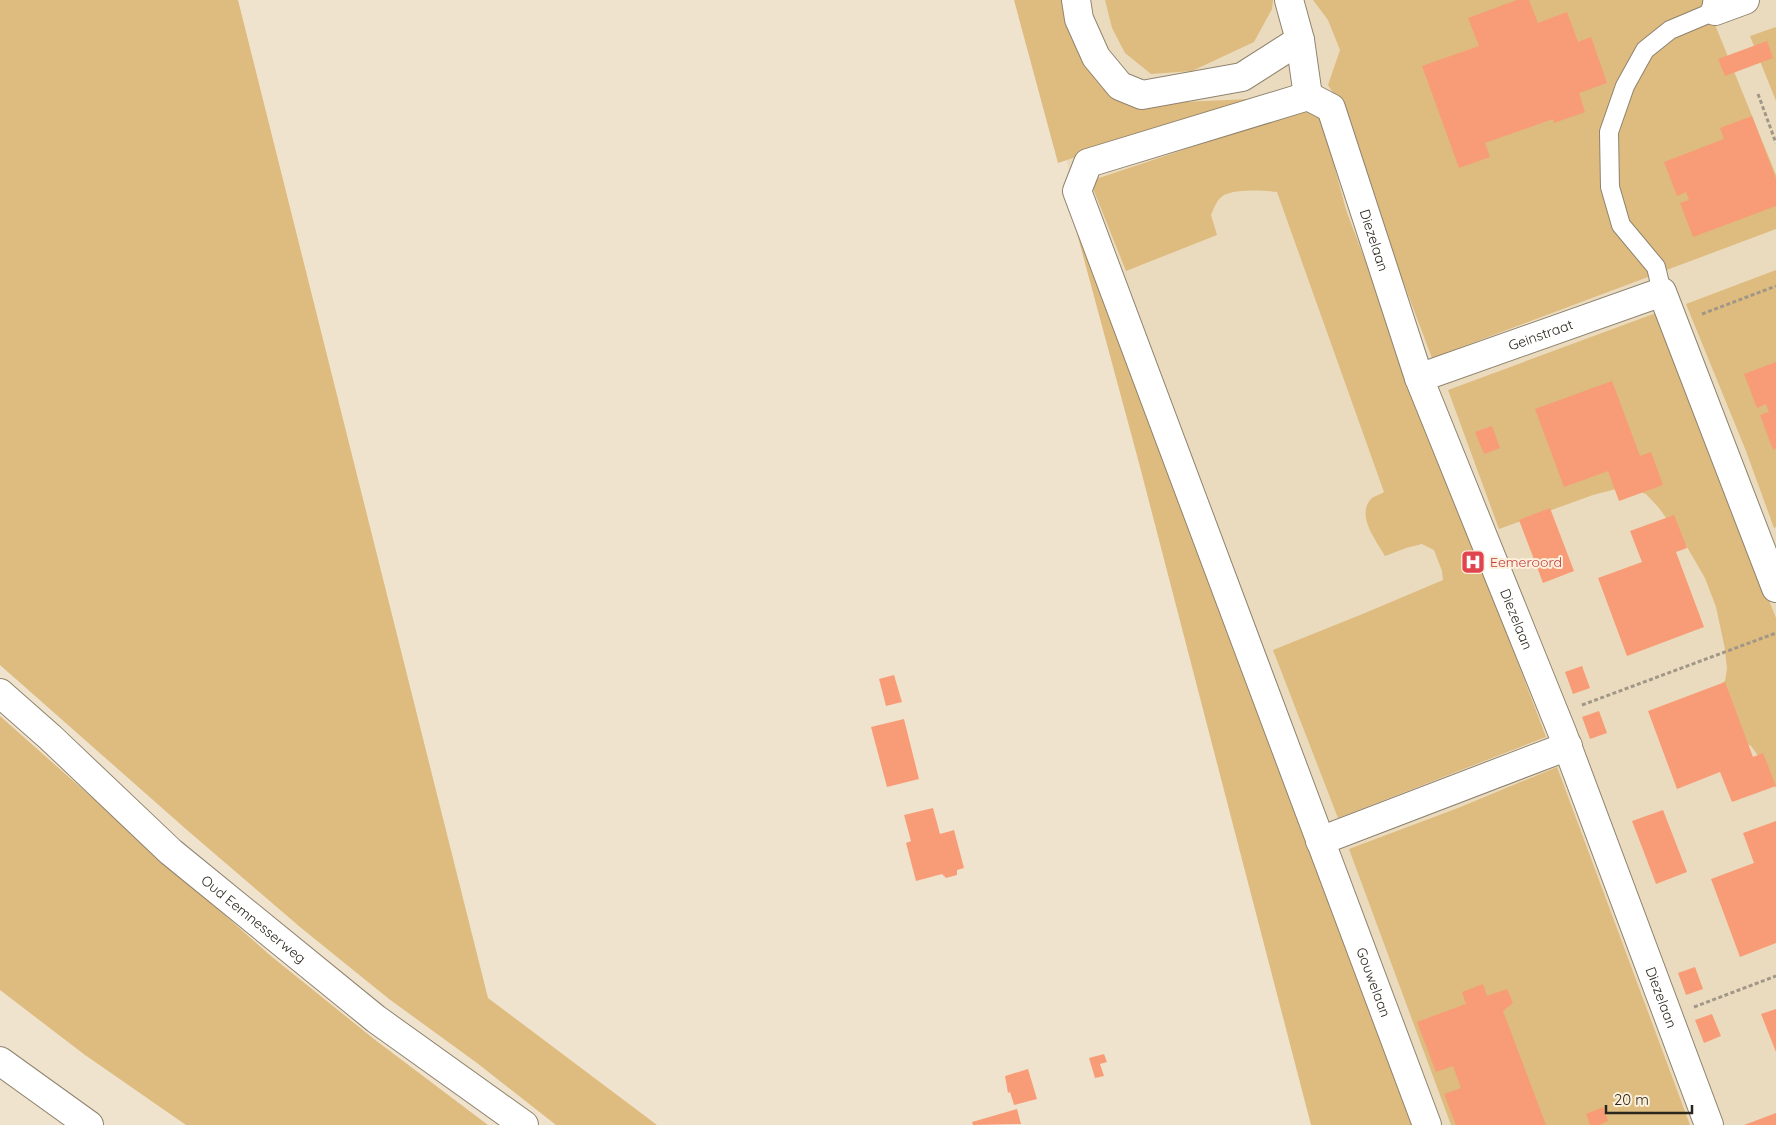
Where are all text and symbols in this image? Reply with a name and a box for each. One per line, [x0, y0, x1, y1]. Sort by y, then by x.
street label: Diezelaan [1356, 207, 1393, 273]
street label: Geinstraat [1506, 315, 1576, 355]
hospital icon: Eemeroord [1460, 549, 1486, 575]
place label: Eemeroord [1490, 553, 1562, 571]
street label: Diezelaan [1496, 586, 1537, 652]
street label: Oud Eemnesserweg [197, 871, 310, 967]
street label: Gouwelaan [1352, 945, 1395, 1020]
street label: Diezelaan [1642, 964, 1681, 1030]
scale bar [1606, 1082, 1692, 1114]
text: 20 m [1614, 1090, 1649, 1109]

